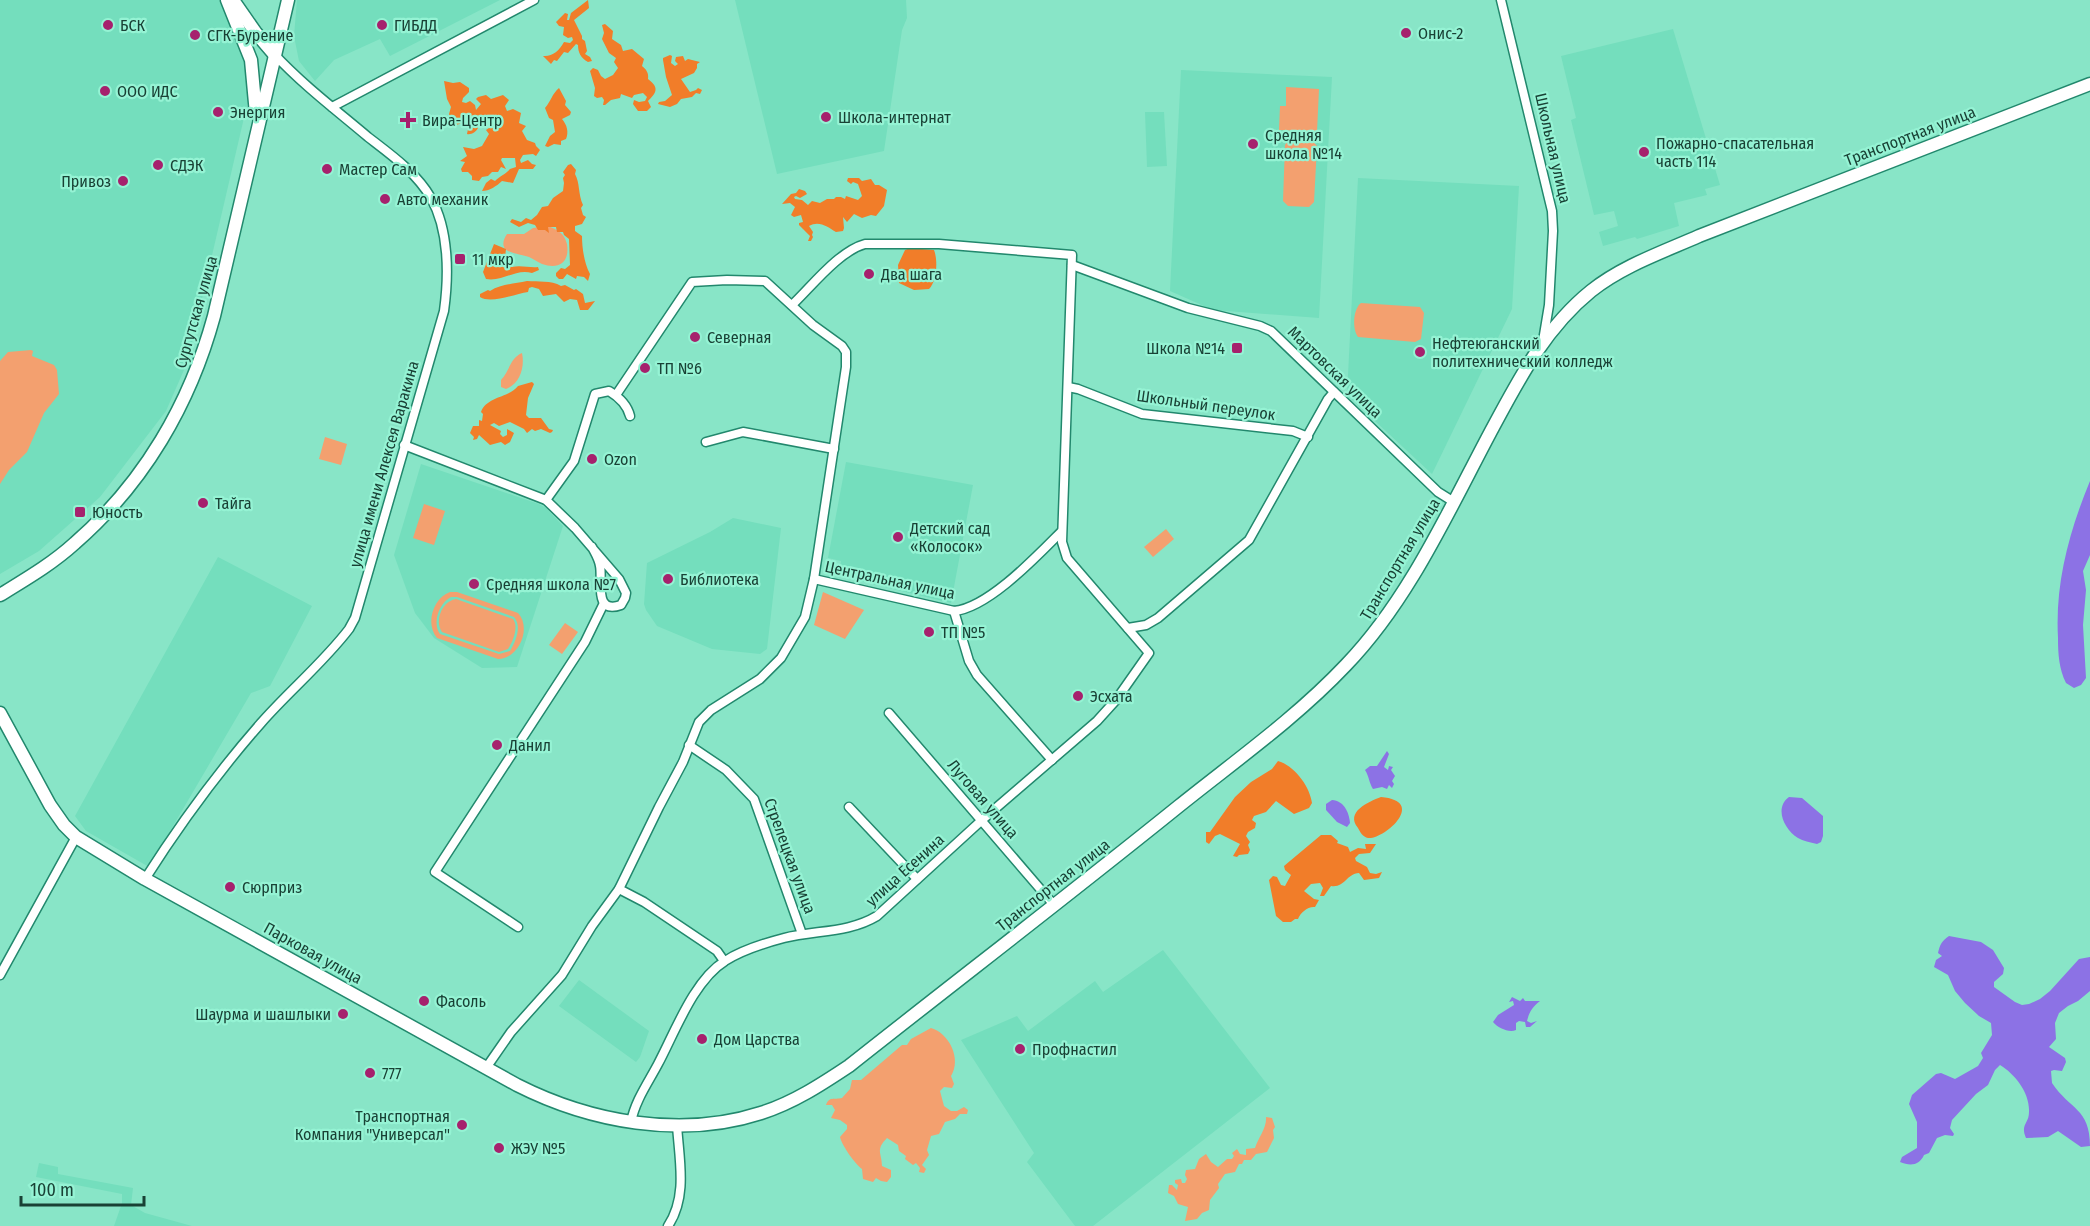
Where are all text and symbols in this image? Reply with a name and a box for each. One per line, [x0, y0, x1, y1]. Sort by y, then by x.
place label: БСК [120, 16, 146, 35]
place label: ГИБДД [394, 16, 437, 35]
marker: БСК [101, 18, 115, 32]
marker: ГИБДД [375, 18, 389, 32]
place label: Онис-2 [1418, 24, 1463, 43]
place label: СГК-Бурение [207, 26, 293, 45]
marker: Онис-2 [1399, 26, 1413, 40]
marker: СГК-Бурение [188, 28, 202, 42]
place label: ООО ИДС [117, 82, 178, 101]
marker: ООО ИДС [98, 84, 112, 98]
street label: Школьная улица [1531, 91, 1575, 205]
street label: Транспортная улица [1842, 102, 1978, 170]
place label: Энергия [230, 103, 285, 122]
marker: Энергия [211, 105, 225, 119]
place label: Школа-интернат [838, 108, 951, 127]
marker: Школа-интернат [819, 110, 833, 124]
marker: Вира-Центр [399, 111, 417, 129]
place label: Вира-Центр [422, 111, 502, 130]
place label: Средняя школа №14 [1265, 126, 1342, 163]
place label: Пожарно-спасательная часть 114 [1656, 134, 1814, 171]
marker: Средняя школа №14 [1246, 137, 1260, 151]
marker: Пожарно-спасательная часть 114 [1637, 145, 1651, 159]
place label: СДЭК [170, 156, 204, 175]
marker: СДЭК [151, 158, 165, 172]
place label: Мастер Сам [339, 160, 417, 179]
marker: Мастер Сам [320, 162, 334, 176]
place label: Привоз [61, 172, 111, 191]
marker: Привоз [116, 174, 130, 188]
place label: Авто механик [397, 190, 489, 209]
marker: Авто механик [378, 192, 392, 206]
place label: 11 мкр [472, 250, 514, 269]
marker: 11 мкр [453, 252, 467, 266]
street label: Сургутская улица [171, 253, 221, 370]
place label: Два шага [880, 265, 942, 284]
marker: Два шага [862, 267, 876, 281]
street label: Мартовская улица [1284, 322, 1386, 422]
place label: Северная [707, 328, 771, 347]
marker: Северная [688, 330, 702, 344]
place label: Нефтеюганский политехнический колледж [1432, 334, 1614, 371]
place label: Школа №14 [1146, 339, 1225, 358]
marker: Школа №14 [1230, 341, 1244, 355]
marker: Нефтеюганский политехнический колледж [1413, 345, 1427, 359]
street label: улица имени Алексея Варакина [345, 358, 423, 570]
place label: ТП №6 [657, 359, 702, 378]
marker: ТП №6 [638, 361, 652, 375]
street label: Школьный переулок [1135, 386, 1277, 424]
place label: Ozon [604, 450, 637, 469]
marker: Ozon [585, 452, 599, 466]
place label: Тайга [215, 494, 252, 513]
street label: Транспортная улица [1356, 495, 1444, 623]
marker: Тайга [196, 496, 210, 510]
place label: Юность [92, 503, 143, 522]
marker: Юность [73, 505, 87, 519]
place label: Детский сад «Колосок» [909, 519, 990, 556]
marker: Детский сад «Колосок» [891, 530, 905, 544]
street label: Центральная улица [823, 557, 957, 603]
place label: Библиотека [680, 570, 759, 589]
marker: Библиотека [661, 572, 675, 586]
place label: Средняя школа №7 [486, 575, 616, 594]
marker: Средняя школа №7 [467, 577, 481, 591]
place label: ТП №5 [941, 623, 985, 642]
marker: ТП №5 [922, 625, 936, 639]
place label: Эсхата [1090, 687, 1133, 706]
marker: Эсхата [1071, 689, 1085, 703]
place label: Данил [508, 736, 551, 755]
marker: Данил [490, 738, 504, 752]
street label: Луговая улица [944, 756, 1023, 842]
street label: Стрелецкая улица [760, 796, 820, 916]
street label: улица Есенина [862, 830, 948, 910]
street label: Транспортная улица [993, 835, 1114, 935]
place label: Сюрприз [242, 878, 302, 897]
marker: Сюрприз [223, 880, 237, 894]
street label: Парковая улица [261, 918, 366, 988]
place label: Фасоль [436, 992, 486, 1011]
marker: Фасоль [417, 994, 431, 1008]
place label: Шаурма и шашлыки [195, 1005, 331, 1024]
marker: Шаурма и шашлыки [336, 1007, 350, 1021]
place label: Дом Царства [713, 1030, 800, 1049]
marker: Дом Царства [695, 1032, 709, 1046]
place label: Профнастил [1032, 1040, 1117, 1059]
marker: Профнастил [1013, 1042, 1027, 1056]
place label: 777 [382, 1064, 402, 1083]
marker: 777 [363, 1066, 377, 1080]
place label: Транспортная Компания "Универсал" [295, 1107, 450, 1144]
marker: Транспортная Компания "Универсал" [455, 1118, 469, 1132]
place label: ЖЭУ №5 [511, 1139, 565, 1158]
marker: ЖЭУ №5 [492, 1141, 506, 1155]
scale bar [21, 1169, 144, 1207]
text: 100 m [30, 1179, 74, 1201]

